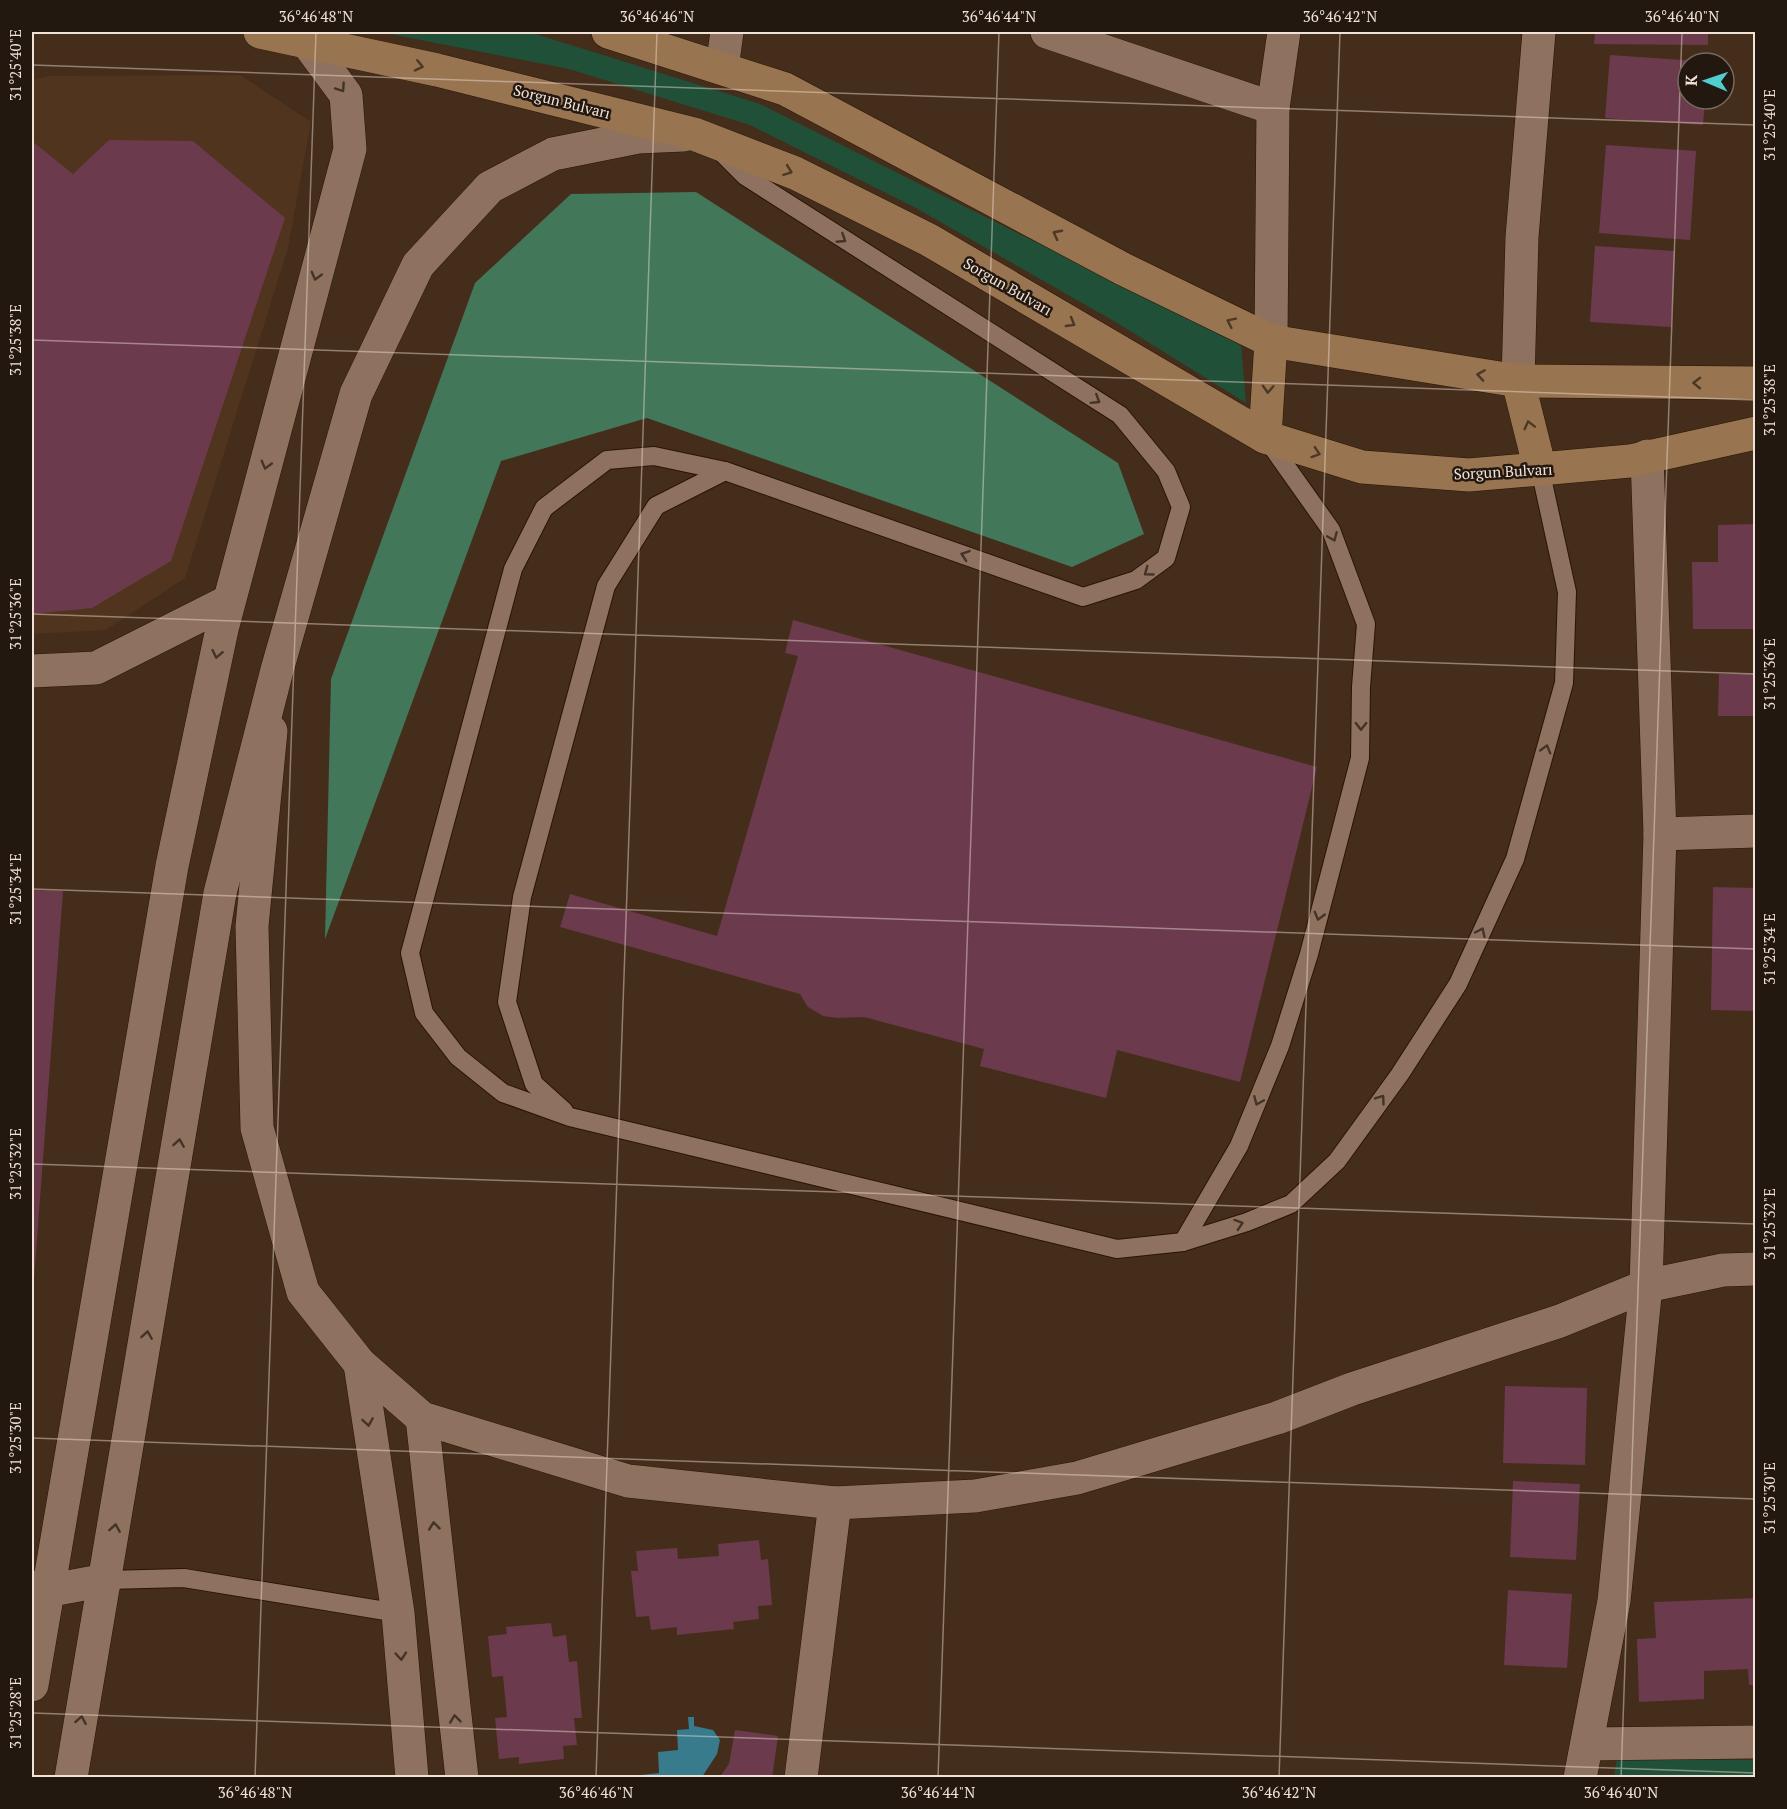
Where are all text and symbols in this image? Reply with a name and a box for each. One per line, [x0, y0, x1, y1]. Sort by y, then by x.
text: 36°46'48"N [279, 6, 353, 26]
text: 36°46'46"N [620, 6, 694, 26]
text: 36°46'44"N [962, 6, 1036, 26]
text: 36°46'42"N [1303, 6, 1377, 26]
text: 36°46'40"N [1645, 6, 1719, 26]
text: 31°25'40"E [5, 29, 25, 101]
north arrow [1676, 51, 1736, 111]
one-way arrow [414, 59, 424, 72]
text: K [1680, 74, 1702, 87]
street label: Sorgun Bulvarı [512, 79, 612, 123]
one-way arrow [333, 82, 345, 92]
text: 31°25'40"E [1759, 89, 1779, 161]
one-way arrow [782, 164, 793, 176]
one-way arrow [1052, 229, 1063, 241]
one-way arrow [836, 232, 847, 243]
street label: Sorgun Bulvarı [960, 253, 1056, 319]
one-way arrow [311, 271, 324, 281]
text: 31°25'38"E [5, 304, 25, 376]
one-way arrow [1065, 315, 1075, 327]
one-way arrow [1226, 317, 1237, 329]
text: 31°25'38"E [1759, 364, 1779, 436]
one-way arrow [1477, 369, 1487, 382]
one-way arrow [1693, 377, 1702, 389]
one-way arrow [1262, 385, 1275, 394]
one-way arrow [1090, 392, 1100, 404]
one-way arrow [1524, 420, 1537, 430]
one-way arrow [1310, 446, 1321, 458]
street label: Sorgun Bulvarı [1453, 458, 1553, 484]
one-way arrow [261, 459, 273, 470]
one-way arrow [1326, 531, 1338, 542]
one-way arrow [960, 550, 971, 563]
one-way arrow [1143, 564, 1154, 575]
text: 31°25'36"E [5, 578, 25, 650]
text: 31°25'36"E [1759, 638, 1779, 710]
one-way arrow [211, 648, 224, 658]
one-way arrow [1355, 722, 1367, 731]
one-way arrow [1538, 744, 1551, 754]
text: 31°25'34"E [5, 853, 25, 925]
one-way arrow [1314, 911, 1327, 921]
text: 31°25'34"E [1759, 913, 1779, 985]
one-way arrow [1474, 928, 1486, 939]
one-way arrow [1253, 1094, 1265, 1105]
one-way arrow [1374, 1095, 1385, 1106]
text: 31°25'32"E [5, 1128, 25, 1200]
one-way arrow [172, 1138, 184, 1148]
text: 31°25'32"E [1759, 1188, 1779, 1260]
one-way arrow [1233, 1219, 1244, 1232]
one-way arrow [140, 1331, 152, 1340]
text: 31°25'30"E [5, 1402, 25, 1474]
one-way arrow [362, 1417, 374, 1426]
text: 31°25'30"E [1759, 1462, 1779, 1534]
one-way arrow [428, 1521, 441, 1530]
one-way arrow [108, 1523, 121, 1533]
one-way arrow [394, 1652, 407, 1661]
text: 31°25'28"E [5, 1677, 25, 1749]
one-way arrow [75, 1715, 87, 1725]
one-way arrow [449, 1715, 462, 1724]
text: 36°46'48"N [218, 1782, 292, 1802]
text: 36°46'46"N [559, 1782, 633, 1802]
text: 36°46'44"N [901, 1782, 975, 1802]
text: 36°46'42"N [1242, 1782, 1316, 1802]
text: 36°46'40"N [1584, 1782, 1658, 1802]

